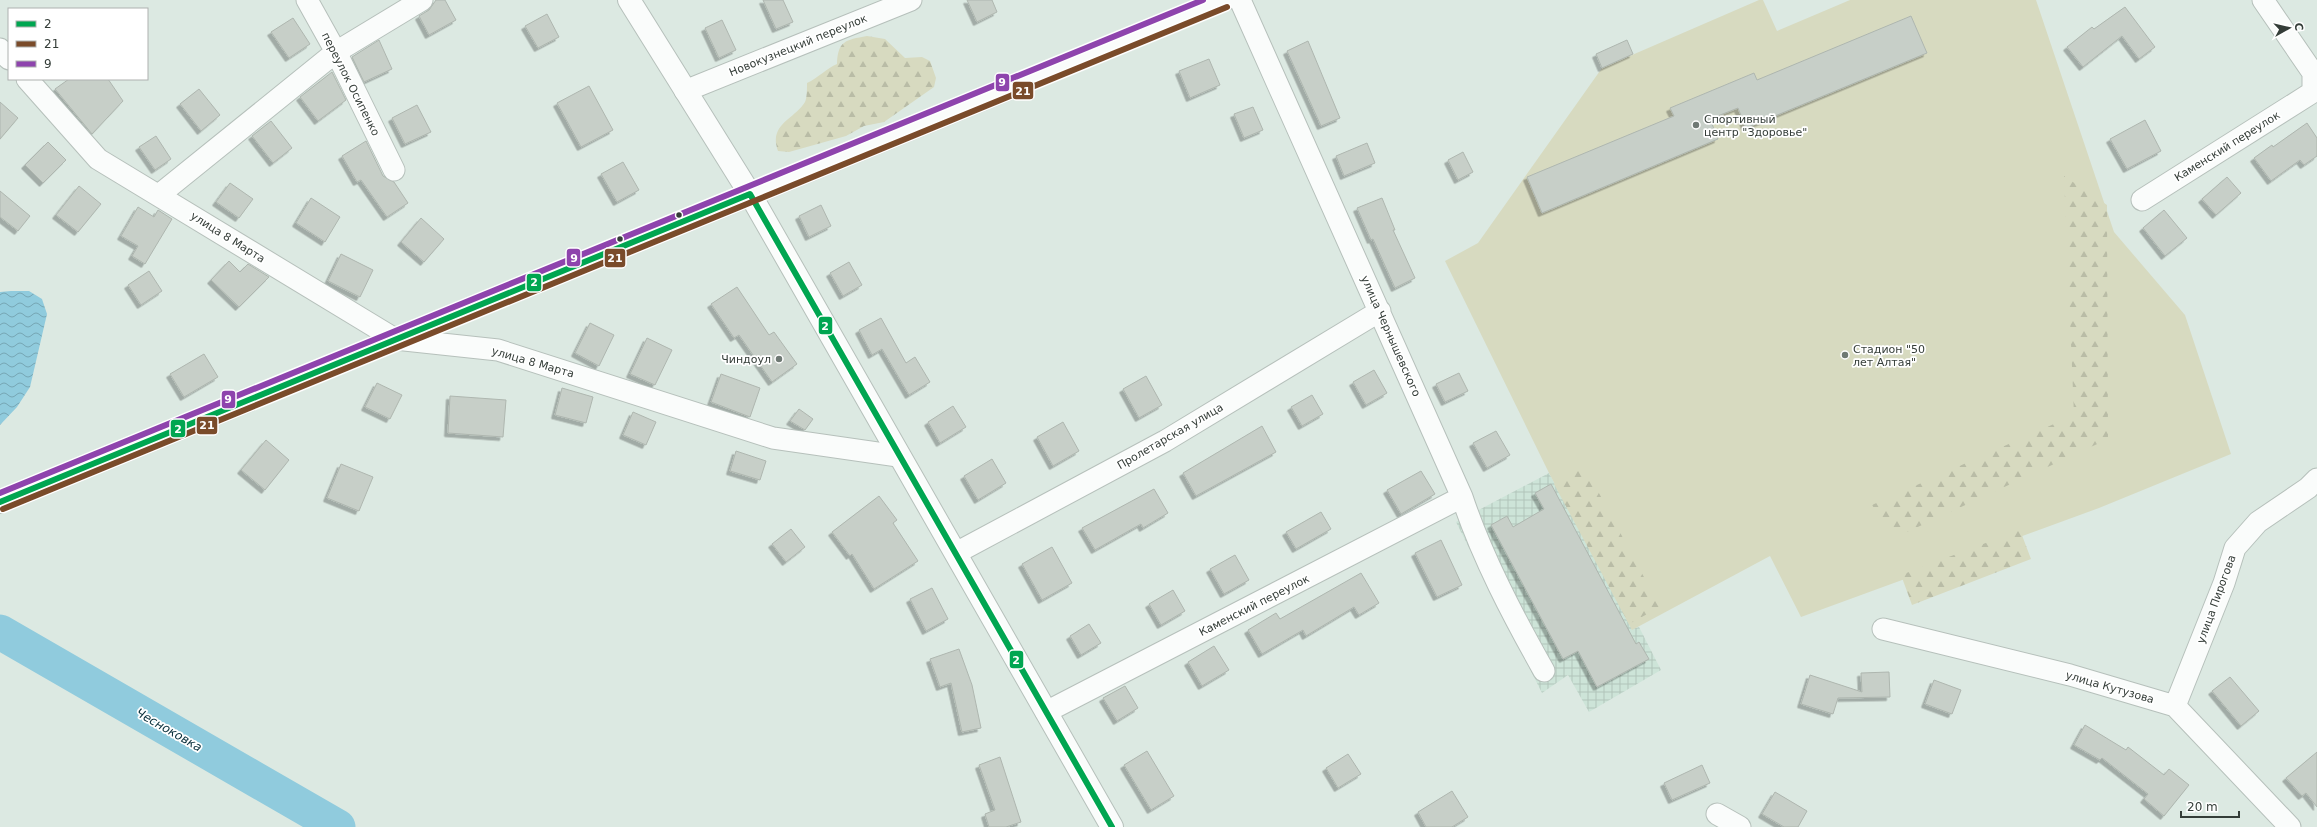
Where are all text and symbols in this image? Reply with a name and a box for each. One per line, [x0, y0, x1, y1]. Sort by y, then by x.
legend [8, 8, 148, 80]
north arrow [2269, 8, 2309, 48]
street label: Новокузнецкий переулок [727, 12, 869, 79]
text: 2 [44, 17, 52, 31]
text: С [2291, 22, 2305, 32]
street label: переулок Осипенко [319, 30, 382, 138]
text: 21 [44, 37, 59, 51]
text: 9 [44, 57, 52, 71]
line badge: 9 [995, 73, 1010, 92]
text: 9 [998, 76, 1006, 89]
line badge: 21 [1012, 81, 1034, 100]
text: 21 [1015, 85, 1031, 98]
street label: Каменский переулок [2172, 108, 2283, 184]
place label: Спортивный центр "Здоровье" [1704, 113, 1807, 139]
marker: Спортивный центр "Здоровье" [1691, 120, 1701, 130]
street label: улица 8 Марта [188, 209, 267, 266]
unlabelled marker [674, 210, 684, 220]
unlabelled marker [615, 234, 625, 244]
line badge: 9 [566, 248, 581, 267]
line badge: 21 [604, 248, 626, 268]
text: 9 [570, 252, 578, 265]
text: 21 [607, 252, 623, 265]
line badge: 2 [526, 273, 542, 292]
street label: улица Чернышевского [1358, 274, 1423, 399]
text: 2 [530, 276, 538, 289]
line badge: 2 [818, 316, 833, 335]
text: 2 [821, 320, 829, 333]
place label: Стадион "50 лет Алтая" [1853, 343, 1925, 369]
street label: улица 8 Марта [490, 344, 576, 380]
marker: Стадион "50 лет Алтая" [1840, 350, 1850, 360]
place label: Чиндоул [721, 353, 771, 366]
marker: Чиндоул [774, 354, 784, 364]
line badge: 9 [221, 390, 236, 409]
text: 9 [224, 393, 232, 406]
street label: Пролетарская улица [1115, 401, 1226, 472]
line badge: 21 [196, 416, 218, 435]
line badge: 2 [170, 419, 186, 438]
text: 21 [199, 419, 215, 432]
text: 2 [174, 423, 182, 436]
street label: улица Пирогова [2194, 553, 2239, 645]
street label: Каменский переулок [1197, 572, 1312, 639]
line badge: 2 [1009, 650, 1024, 669]
text: 2 [1012, 654, 1020, 667]
street label: улица Кутузова [2064, 669, 2156, 706]
water label: Чесноковка [134, 706, 204, 754]
scale bar [2181, 793, 2239, 819]
text: 20 m [2187, 800, 2218, 814]

